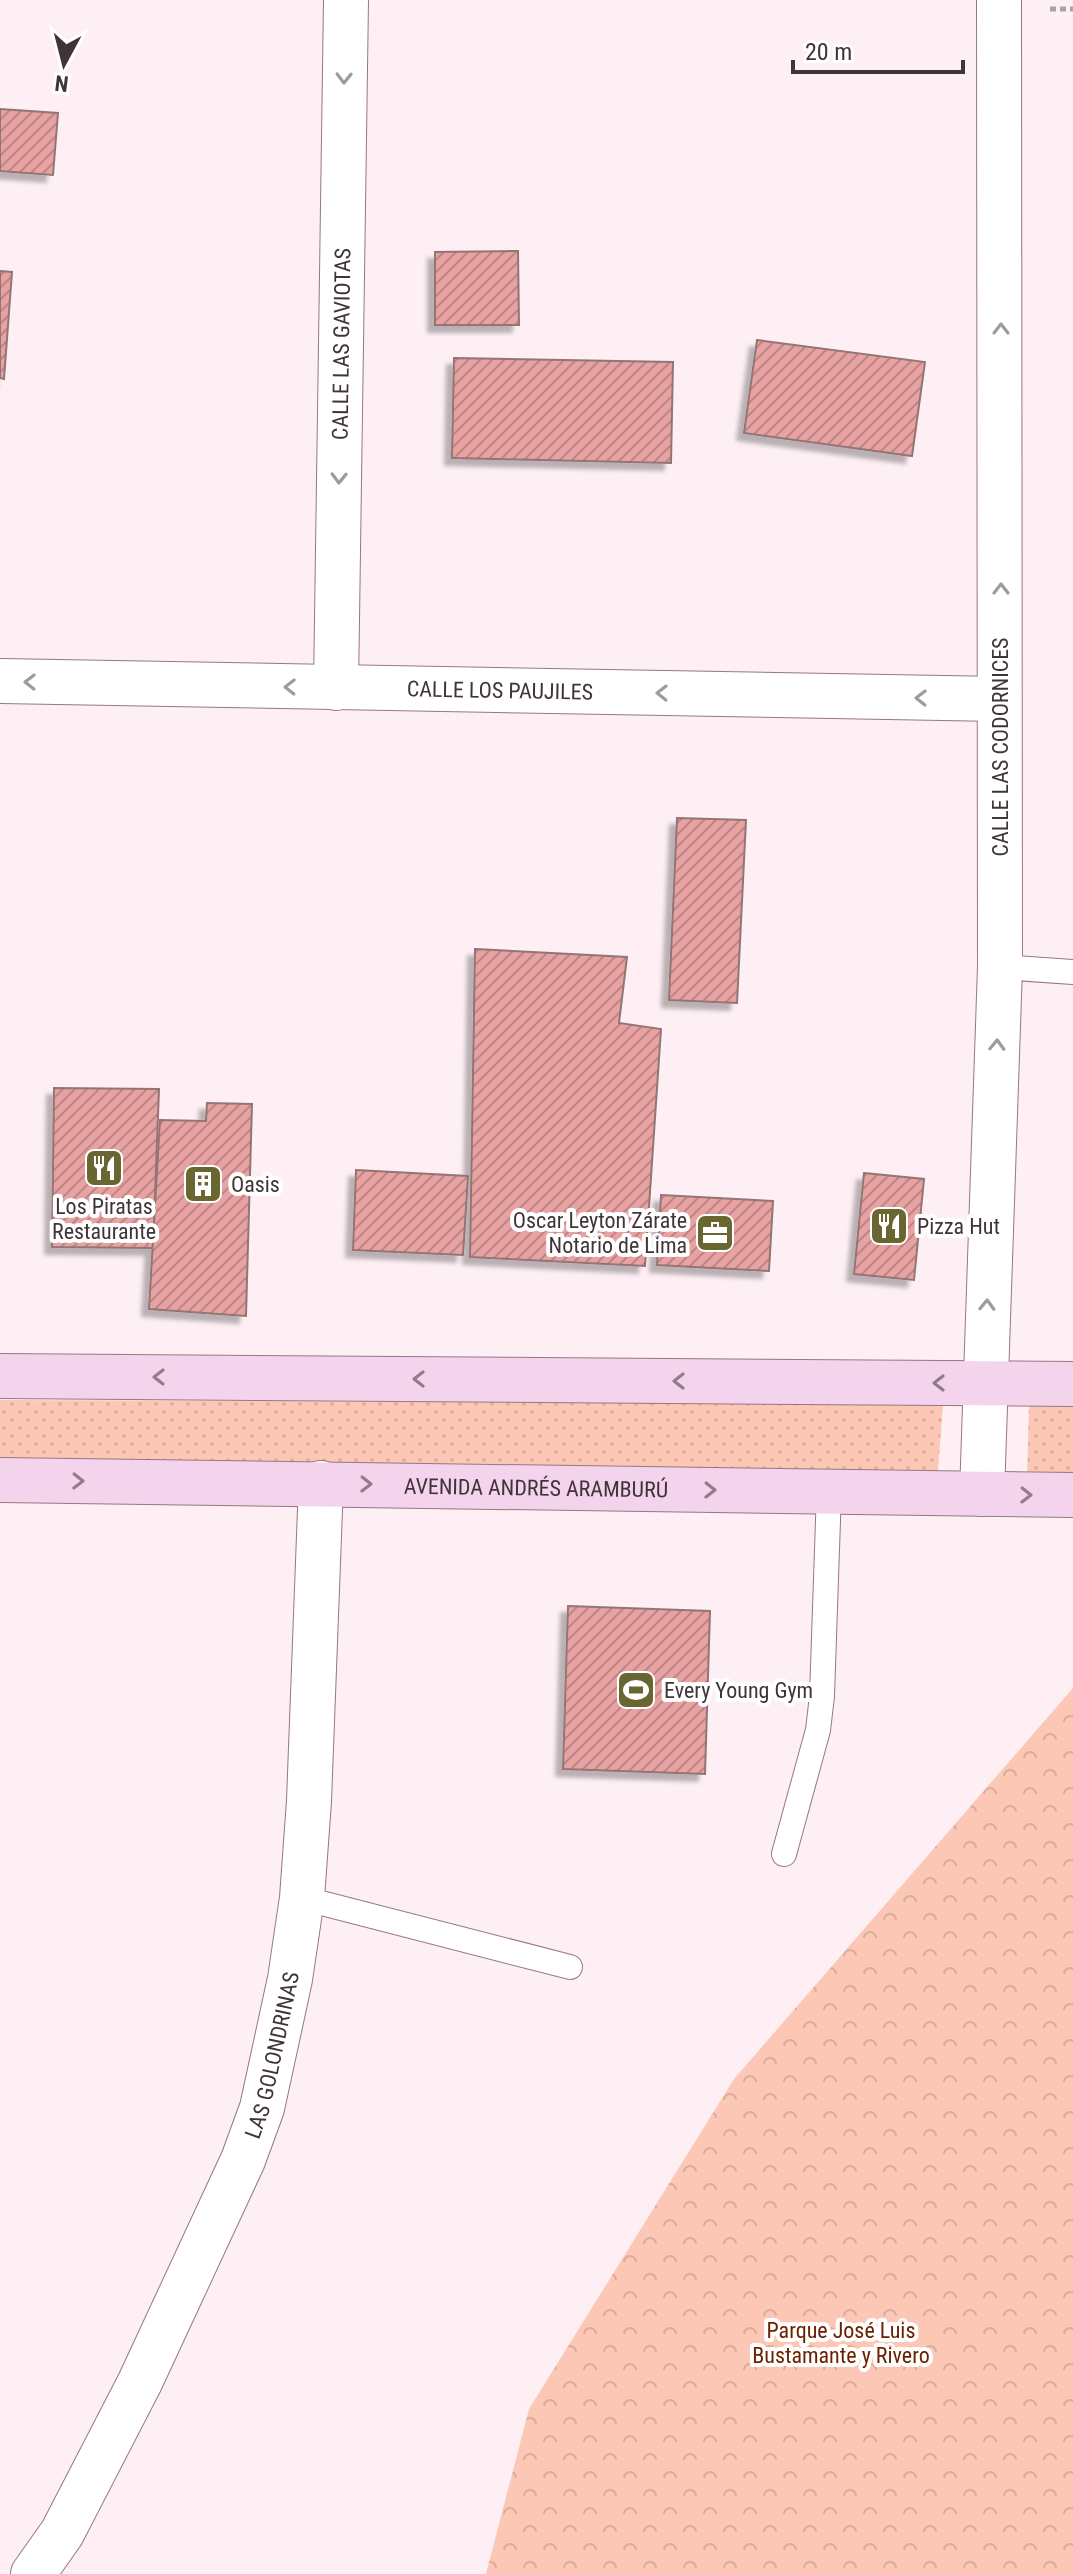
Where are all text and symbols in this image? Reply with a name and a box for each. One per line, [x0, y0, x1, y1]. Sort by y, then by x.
north arrow [24, 24, 104, 104]
scale bar [793, 24, 963, 74]
text: 20 m [805, 38, 852, 66]
text: N [53, 70, 70, 97]
one-way arrow [336, 72, 353, 85]
street label: CALLE LAS GAVIOTAS [327, 248, 355, 440]
one-way arrow [992, 322, 1010, 335]
one-way arrow [330, 472, 348, 485]
one-way arrow [992, 582, 1010, 595]
street label: CALLE LAS CODORNICES [988, 638, 1013, 856]
one-way arrow [23, 673, 36, 690]
street label: CALLE LOS PAUJILES [407, 676, 593, 704]
one-way arrow [283, 678, 296, 696]
one-way arrow [655, 685, 668, 702]
one-way arrow [914, 689, 927, 706]
one-way arrow [989, 1038, 1006, 1051]
restaurant icon: Los Piratas Restaurante [83, 1147, 125, 1189]
building icon: Oasis [182, 1163, 224, 1205]
place label: Oasis [231, 1172, 280, 1197]
place label: Los Piratas Restaurante [52, 1194, 156, 1244]
restaurant icon: Pizza Hut [868, 1205, 910, 1247]
place label: Oscar Leyton Zárate Notario de Lima [513, 1208, 687, 1258]
office icon: Oscar Leyton Zárate Notario de Lima [694, 1212, 736, 1254]
place label: Pizza Hut [917, 1214, 1000, 1239]
one-way arrow [979, 1298, 996, 1311]
one-way arrow [152, 1368, 165, 1386]
one-way arrow [412, 1370, 425, 1388]
one-way arrow [672, 1372, 685, 1390]
one-way arrow [932, 1374, 945, 1392]
one-way arrow [72, 1472, 85, 1490]
street label: AVENIDA ANDRÉS ARAMBURÚ [404, 1473, 668, 1502]
one-way arrow [360, 1475, 373, 1493]
one-way arrow [704, 1481, 717, 1498]
one-way arrow [1020, 1486, 1033, 1503]
sports icon: Every Young Gym [615, 1669, 657, 1711]
place label: Every Young Gym [664, 1678, 813, 1703]
street label: LAS GOLONDRINAS [239, 1970, 303, 2142]
park label: Parque José Luis Bustamante y Rivero [752, 2318, 930, 2368]

